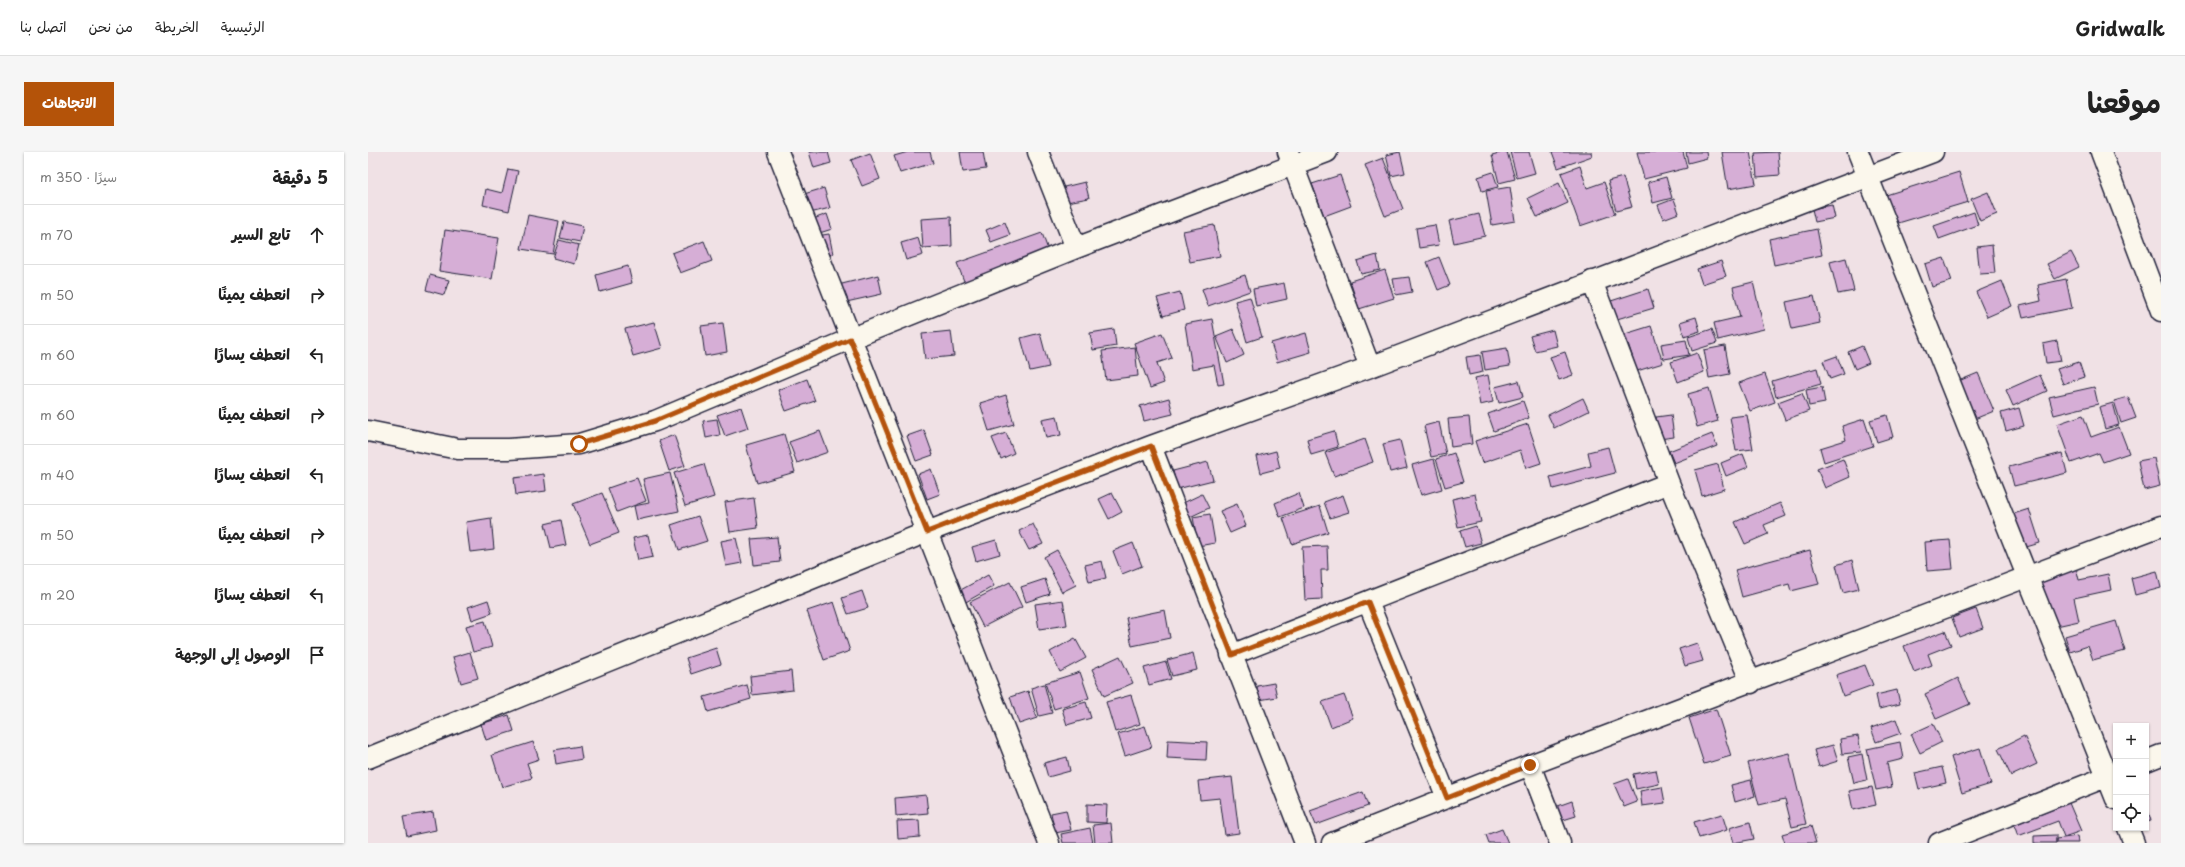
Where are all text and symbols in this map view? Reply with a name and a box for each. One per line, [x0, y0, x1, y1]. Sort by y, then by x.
text: Gridwalk [2075, 14, 2165, 42]
text: اتصل بنا [20, 16, 66, 37]
text: من نحن [88, 16, 133, 37]
text: الخريطة [155, 16, 199, 37]
text: الرئيسية [221, 16, 265, 37]
text: موقعنا [2087, 80, 2161, 123]
button: الاتجاهات [24, 82, 114, 126]
text: 5 دقيقة [272, 164, 328, 190]
text: سيرًا · 350 m [40, 167, 117, 186]
text: تابع السير [232, 222, 290, 245]
icon: ahead [306, 224, 328, 246]
text: 70 m [40, 225, 73, 244]
text: انعطف يمينًا [218, 282, 290, 305]
icon: right [306, 284, 328, 306]
text: 50 m [40, 285, 74, 304]
text: انعطف يسارًا [214, 342, 290, 365]
icon: left [306, 344, 328, 366]
text: 60 m [40, 345, 75, 364]
text: انعطف يمينًا [218, 402, 290, 425]
icon: right [306, 404, 328, 426]
text: 60 m [40, 405, 75, 424]
route start [570, 435, 588, 453]
text: انعطف يسارًا [214, 462, 290, 485]
icon: left [306, 464, 328, 486]
text: 40 m [40, 465, 74, 484]
text: انعطف يمينًا [218, 522, 290, 545]
icon: right [306, 524, 328, 546]
text: 50 m [40, 525, 74, 544]
text: انعطف يسارًا [214, 582, 290, 605]
icon: left [306, 584, 328, 606]
text: 20 m [40, 585, 75, 604]
text: الوصول إلى الوجهة [175, 642, 290, 665]
icon: arrive [306, 644, 328, 666]
map controls [2113, 723, 2149, 831]
button: + [2113, 723, 2149, 759]
route end [1521, 756, 1539, 774]
button: − [2113, 759, 2149, 795]
button: locate [2113, 795, 2149, 831]

